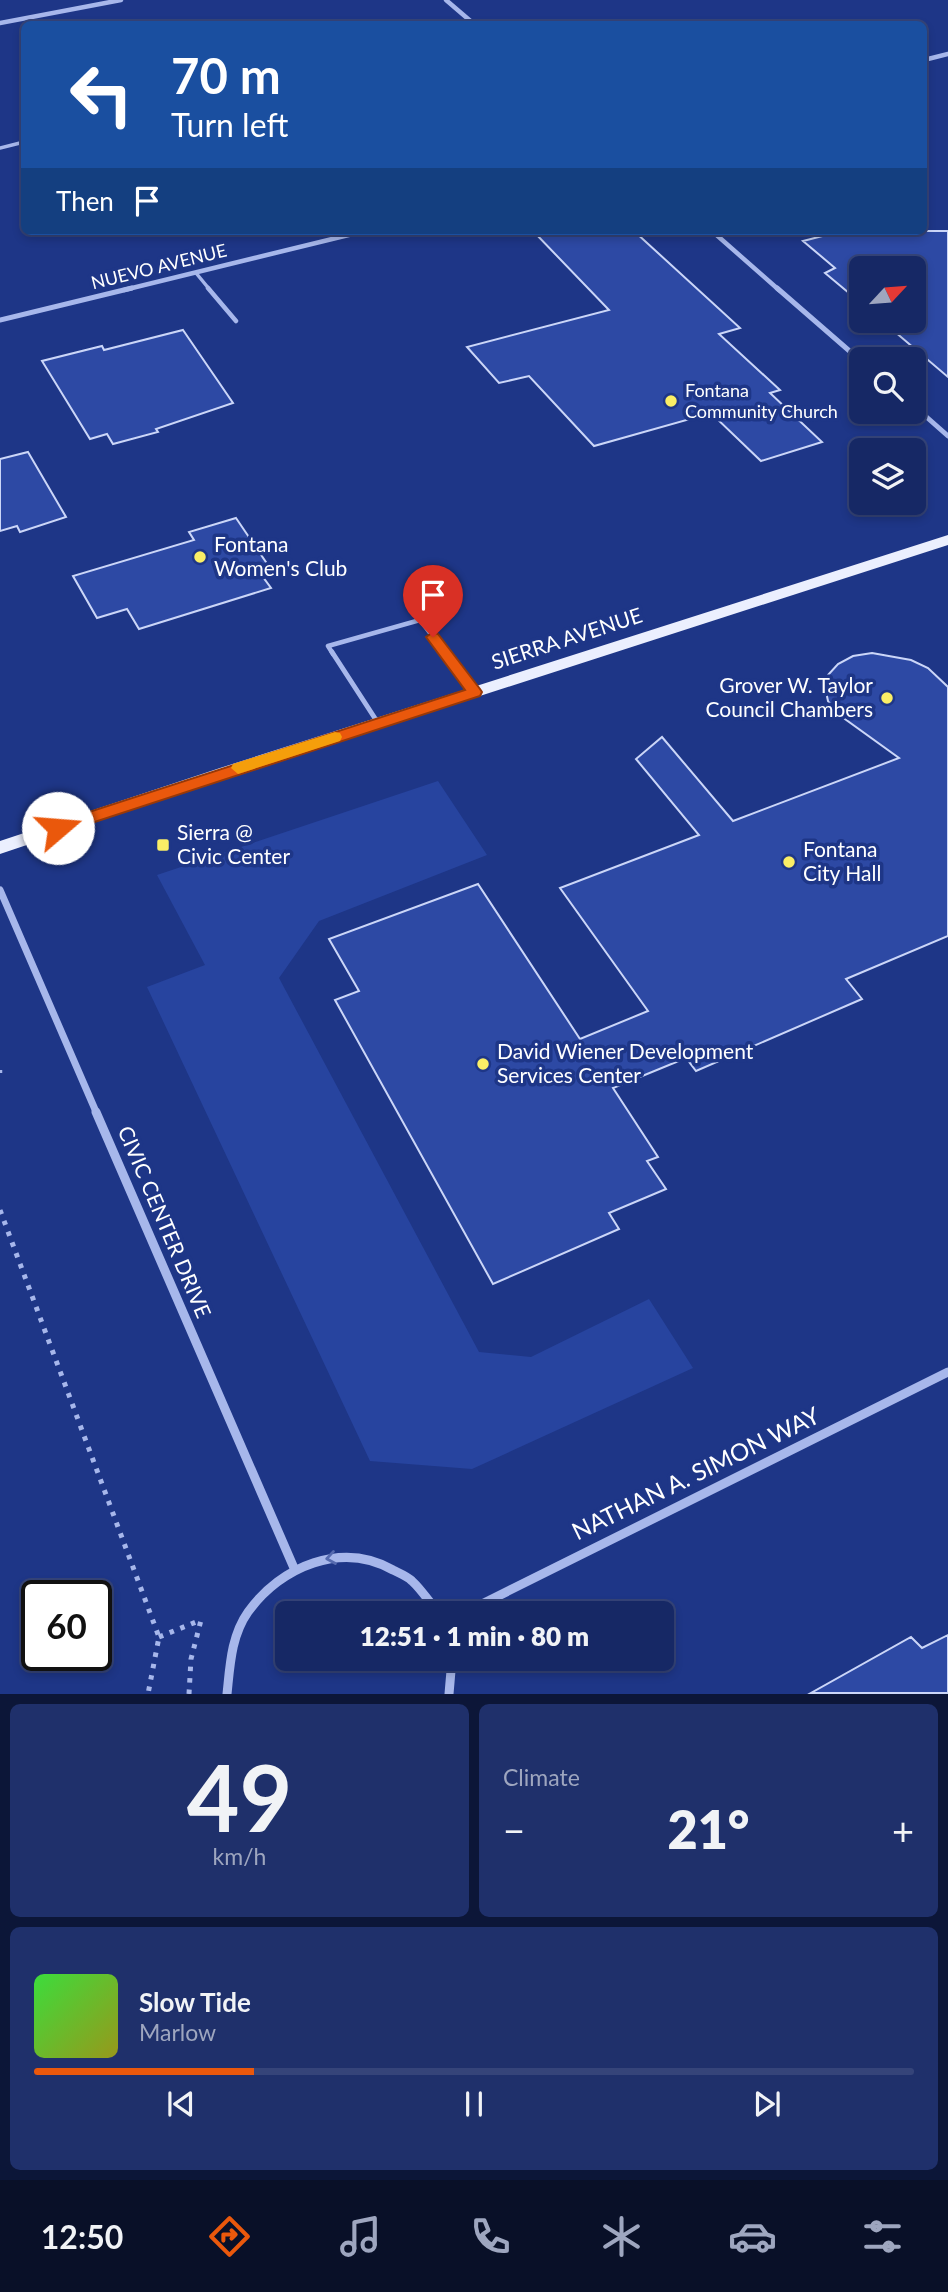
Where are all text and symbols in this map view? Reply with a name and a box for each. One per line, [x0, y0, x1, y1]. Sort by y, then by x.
text: 70 m [171, 46, 281, 104]
icon: left [56, 49, 147, 140]
text: Turn left [171, 105, 288, 144]
icon: arrive [128, 182, 166, 220]
text: Then [56, 185, 114, 217]
street label: NUEVO AVENUE [89, 239, 229, 293]
north arrow [849, 256, 926, 332]
map controls [849, 256, 926, 515]
button: search [849, 347, 926, 424]
place label: Fontana Community Church [685, 379, 838, 422]
marker: Fontana Community Church [663, 393, 679, 409]
button: layers [849, 438, 926, 515]
place label: Fontana Women's Club [214, 531, 347, 580]
marker: Fontana Women's Club [192, 549, 208, 565]
pin [403, 565, 463, 637]
icon: arrive [414, 576, 452, 614]
street label: SIERRA AVENUE [488, 601, 645, 674]
place label: Grover W. Taylor Council Chambers [705, 672, 873, 721]
marker: Grover W. Taylor Council Chambers [879, 690, 895, 706]
position arrow [21, 791, 95, 865]
place label: Sierra @ Civic Center [177, 819, 290, 868]
place label: Fontana City Hall [803, 836, 881, 885]
marker: Sierra @ Civic Center [155, 837, 171, 853]
marker: Fontana City Hall [781, 854, 797, 870]
place label: David Wiener Development Services Center [497, 1038, 754, 1087]
marker: David Wiener Development Services Center [475, 1056, 491, 1072]
street label: CIVIC CENTER DRIVE [114, 1122, 217, 1321]
street label: NATHAN A. SIMON WAY [567, 1400, 824, 1545]
one-way arrow [325, 1550, 337, 1565]
speed limit sign: 60 [21, 1580, 112, 1671]
text: 12:51 · 1 min · 80 m [360, 1620, 589, 1652]
text: 49 [187, 1742, 292, 1851]
text: Climate [503, 1763, 580, 1791]
text: 21° [668, 1798, 749, 1860]
text: − [503, 1807, 525, 1853]
text: + [892, 1807, 914, 1853]
text: km/h [213, 1842, 266, 1870]
text: Slow Tide [139, 1986, 251, 2018]
text: Marlow [139, 2018, 216, 2046]
icon: previous [162, 2085, 200, 2123]
icon: pause [455, 2085, 493, 2123]
icon: next [748, 2085, 786, 2123]
icon: directions [205, 2212, 254, 2261]
icon: music [336, 2212, 385, 2261]
icon: phone [466, 2212, 515, 2261]
icon: climate [597, 2212, 646, 2261]
icon: car [728, 2212, 777, 2261]
icon: filters [858, 2212, 907, 2261]
text: 12:50 [41, 2217, 123, 2256]

